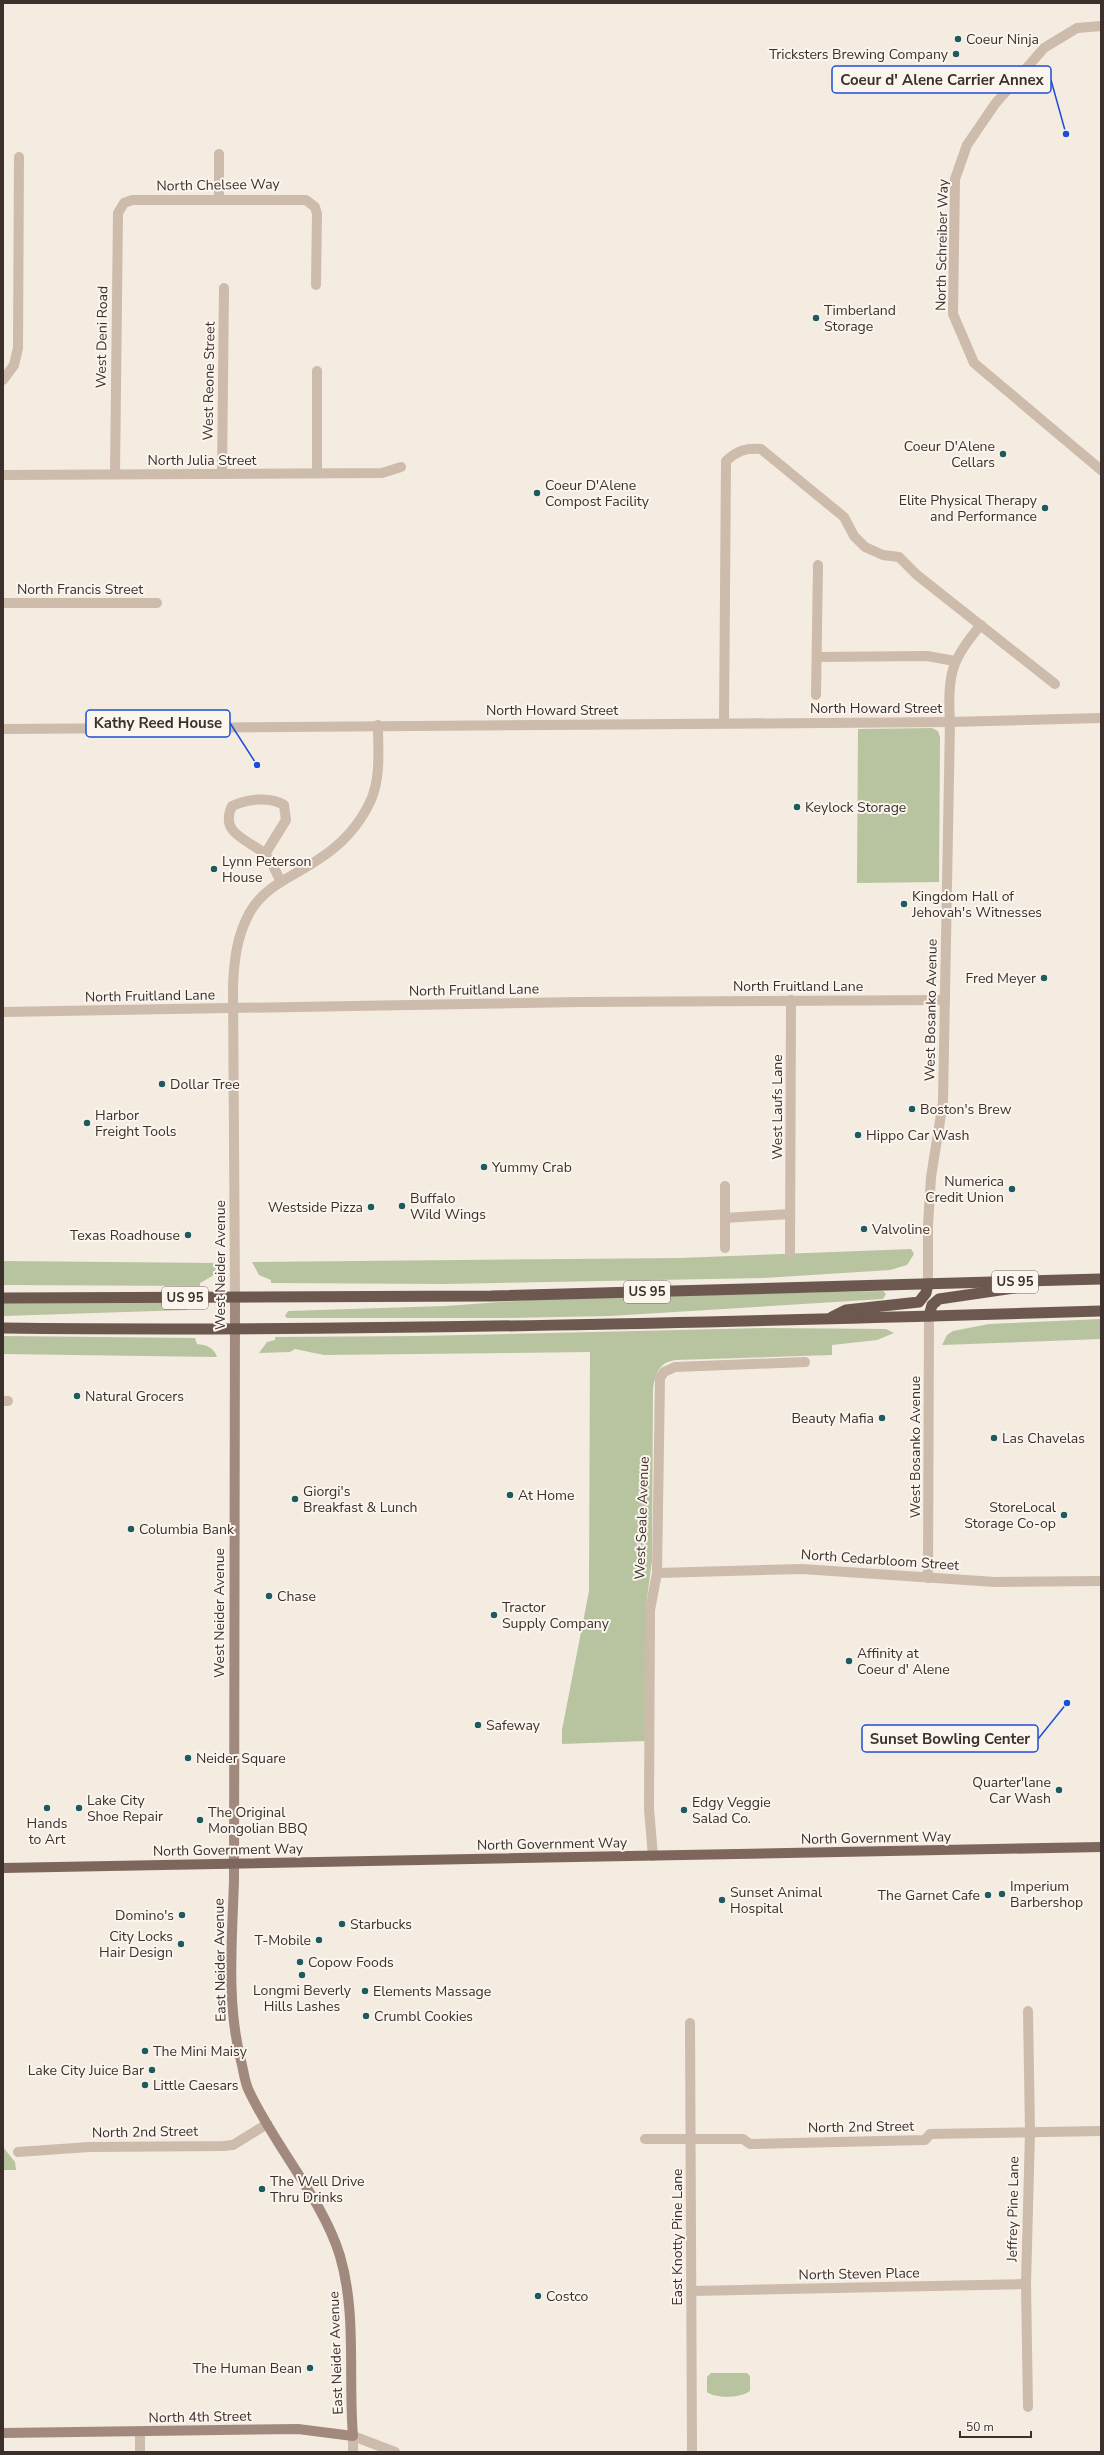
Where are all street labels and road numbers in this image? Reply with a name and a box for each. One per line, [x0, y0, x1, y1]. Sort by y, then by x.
street label: North Chelsee Way [156, 174, 281, 196]
street label: North Schreiber Way [931, 178, 953, 311]
street label: West Deni Road [92, 286, 112, 388]
street label: West Reone Street [198, 321, 220, 441]
street label: North Julia Street [148, 451, 257, 470]
street label: North Francis Street [17, 580, 143, 599]
street label: North Howard Street [810, 699, 942, 718]
street label: North Howard Street [486, 701, 618, 720]
street label: West Bosanko Avenue [920, 939, 942, 1081]
street label: North Fruitland Lane [733, 977, 863, 996]
street label: North Fruitland Lane [409, 979, 539, 1001]
street label: North Fruitland Lane [85, 985, 215, 1007]
street label: West Laufs Lane [768, 1054, 787, 1160]
street label: West Neider Avenue [211, 1200, 230, 1330]
road number: US 95 [992, 1271, 1038, 1293]
road number: US 95 [624, 1281, 670, 1303]
road number: US 95 [162, 1287, 208, 1309]
street label: West Bosanko Avenue [906, 1376, 925, 1518]
street label: West Seale Avenue [630, 1456, 654, 1580]
street label: North Cedarbloom Street [800, 1545, 960, 1575]
street label: West Neider Avenue [210, 1548, 229, 1678]
street label: North Government Way [801, 1827, 952, 1849]
street label: North Government Way [477, 1833, 628, 1855]
street label: North Government Way [153, 1839, 304, 1861]
street label: East Neider Avenue [209, 1898, 231, 2022]
street label: North 2nd Street [808, 2117, 914, 2137]
street label: North 2nd Street [92, 2122, 198, 2142]
street label: Jeffrey Pine Lane [1003, 2156, 1023, 2263]
street label: East Knotty Pine Lane [668, 2168, 687, 2306]
street label: North Steven Place [798, 2263, 920, 2285]
street label: East Neider Avenue [324, 2291, 348, 2415]
street label: North 4th Street [148, 2407, 252, 2427]

